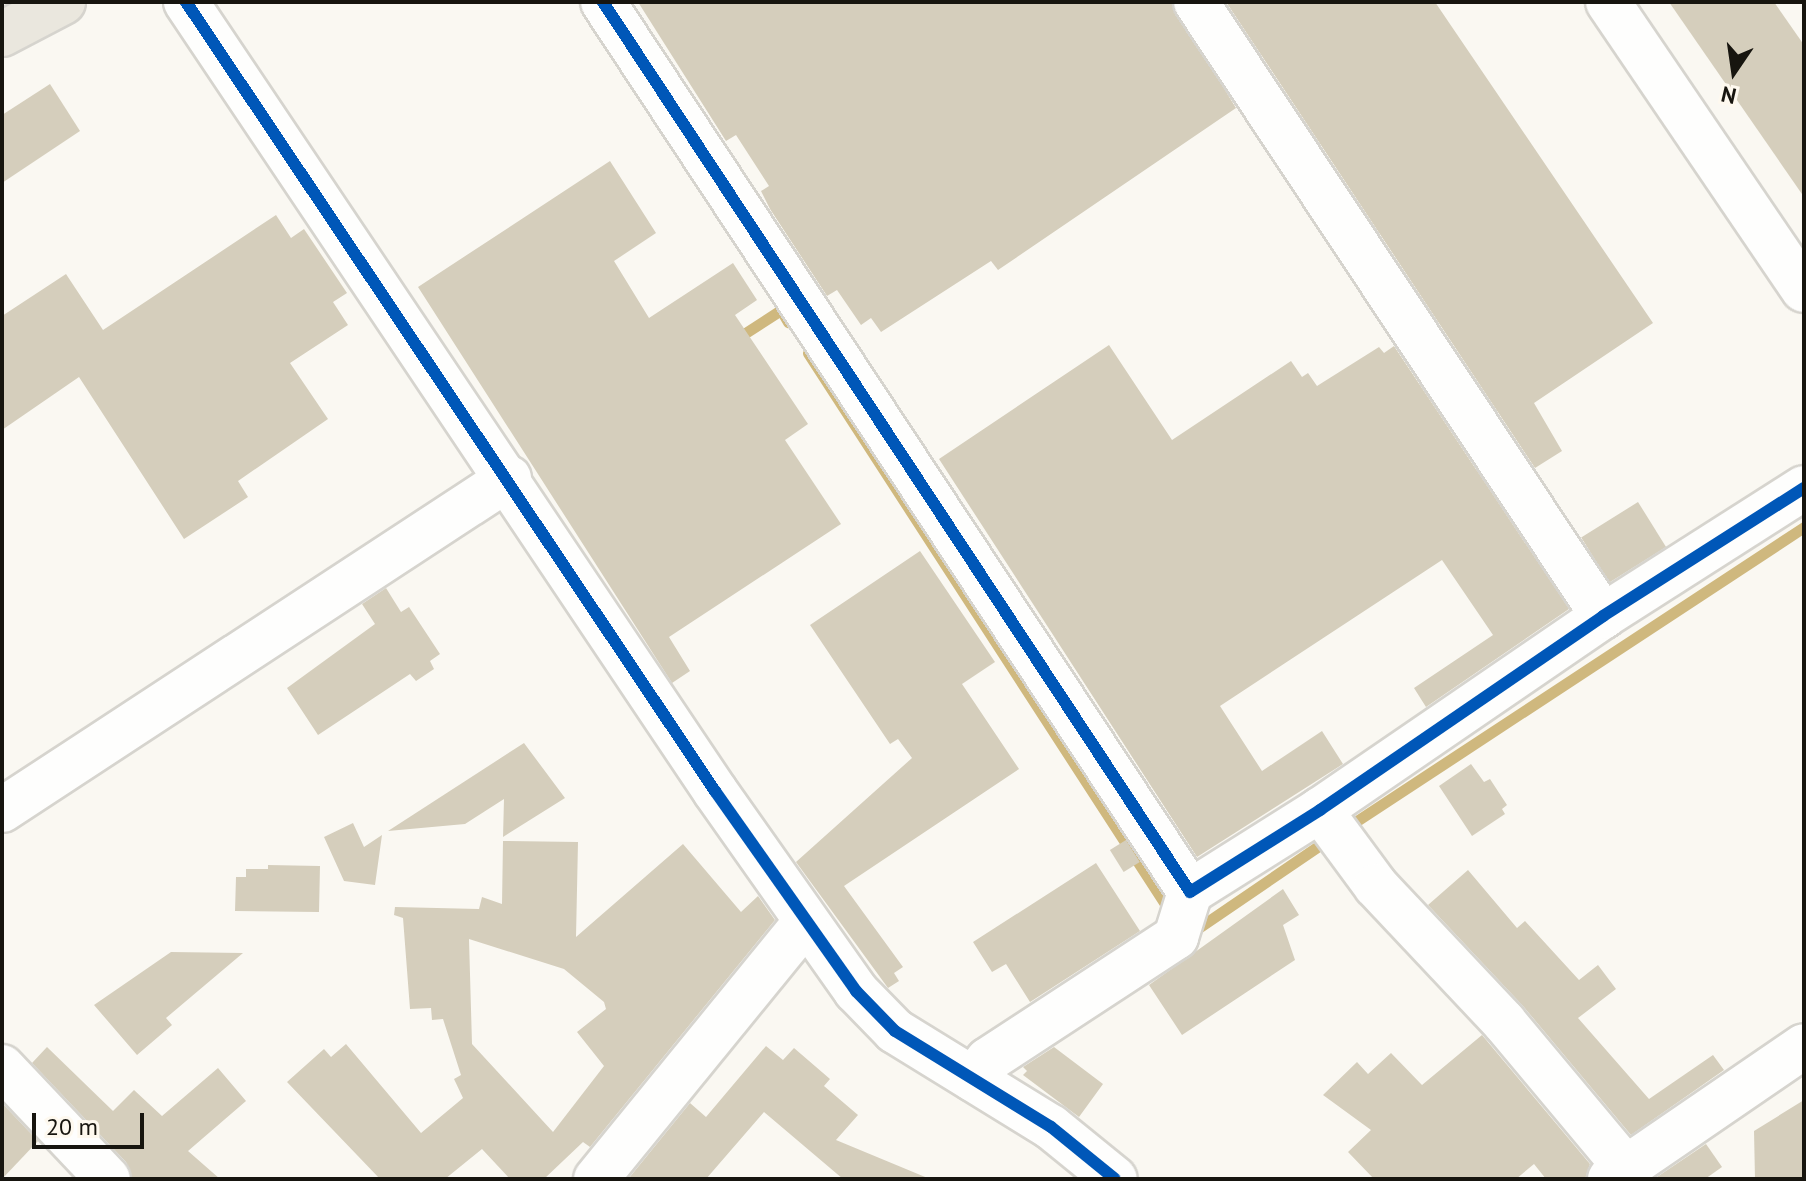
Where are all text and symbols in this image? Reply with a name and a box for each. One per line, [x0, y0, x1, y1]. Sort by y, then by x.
north arrow [1694, 32, 1774, 112]
text: N [1718, 80, 1739, 111]
scale bar [36, 1097, 148, 1147]
text: 20 m [46, 1111, 98, 1142]

